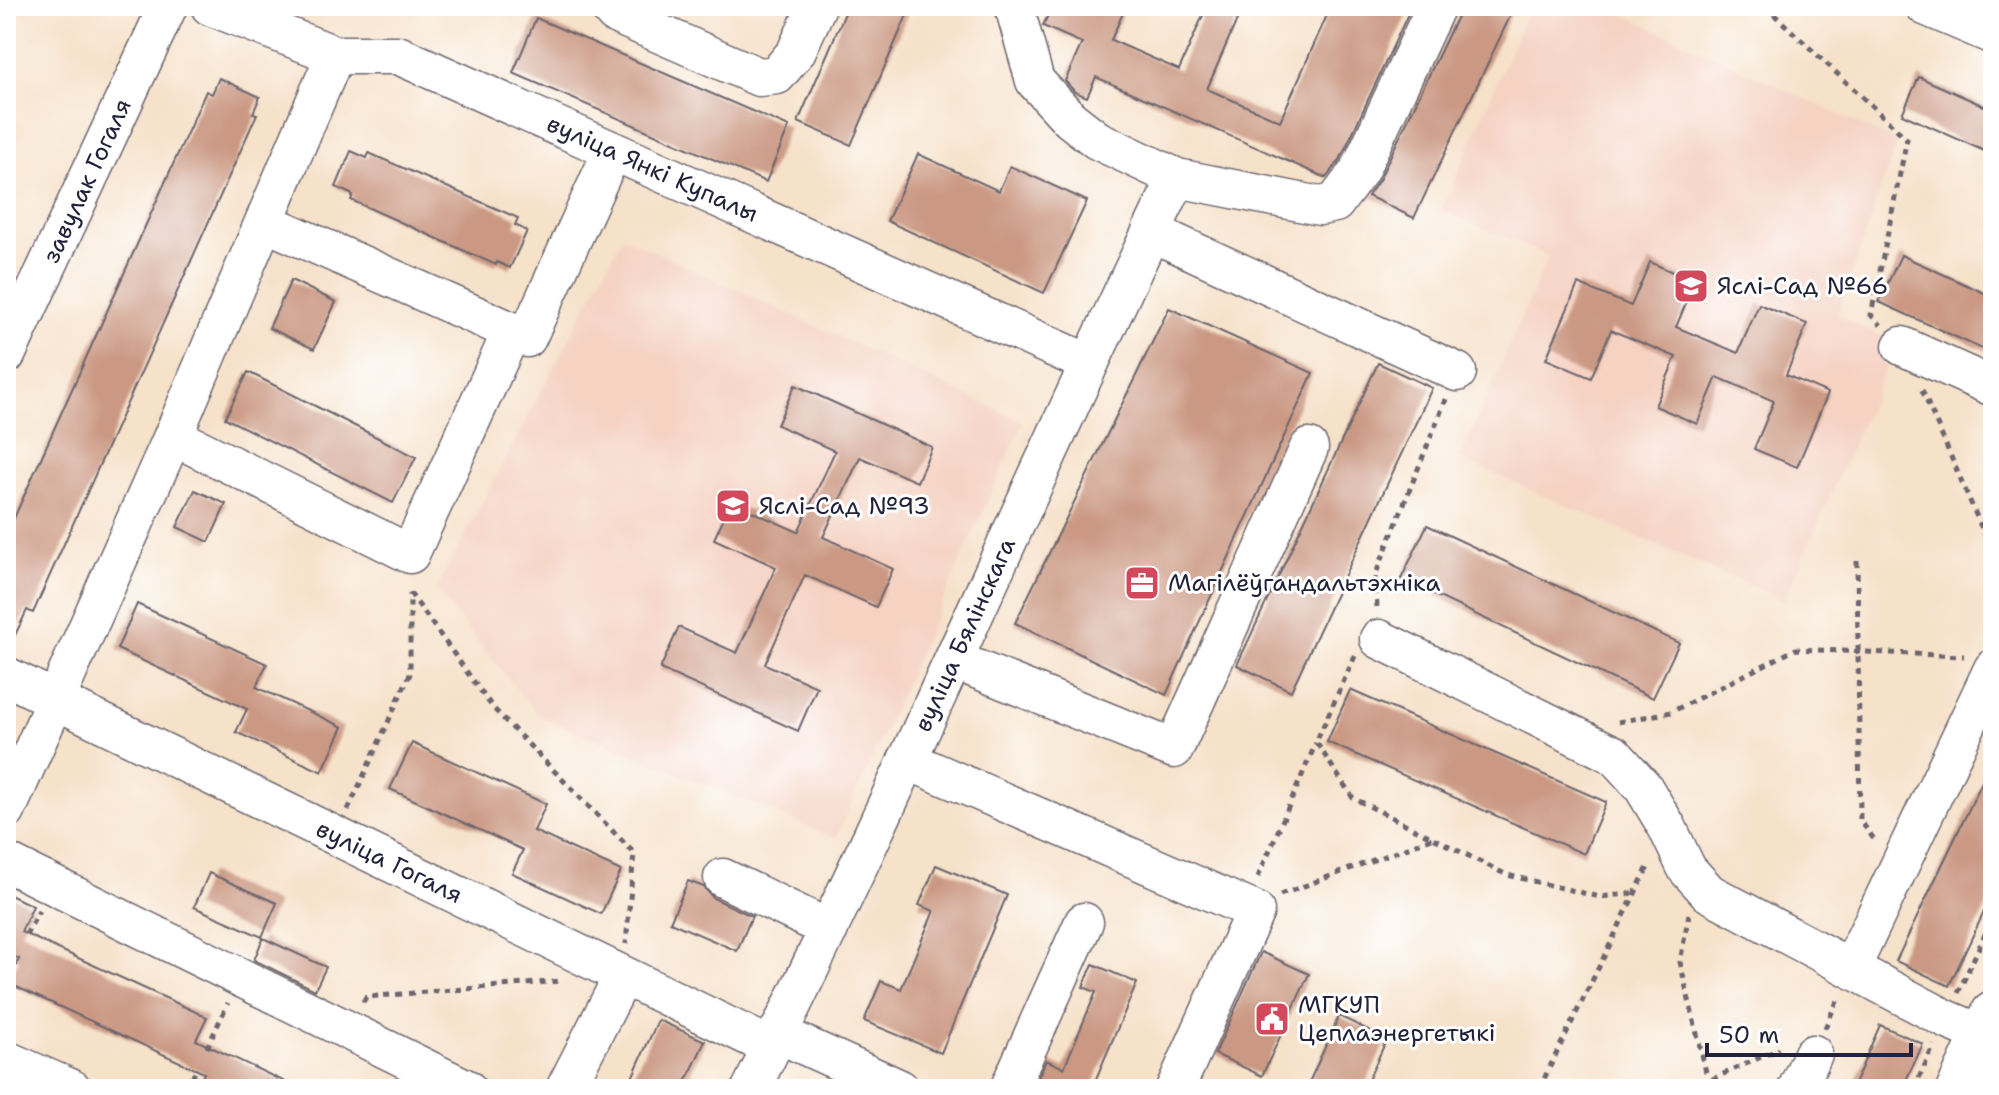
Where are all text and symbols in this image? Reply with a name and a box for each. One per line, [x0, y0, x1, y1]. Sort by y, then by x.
street label: завулак Гогаля [35, 93, 139, 268]
street label: вуліца Янкі Купалы [542, 107, 763, 230]
school or university icon: Яслі-Сад №66 [1672, 267, 1710, 305]
place label: Яслі-Сад №66 [1717, 270, 1888, 302]
school or university icon: Яслі-Сад №93 [714, 487, 752, 525]
place label: Яслі-Сад №93 [759, 490, 930, 522]
street label: вуліца Бялінскага [907, 533, 1023, 737]
office icon: Магілёўгандальтэхніка [1123, 564, 1161, 602]
place label: Магілёўгандальтэхніка [1168, 567, 1441, 599]
street label: вуліца Гогаля [311, 813, 468, 911]
place label: МГКУП Цеплаэнергетыкі [1298, 989, 1496, 1049]
public building icon: МГКУП Цеплаэнергетыкі [1253, 1000, 1291, 1038]
scale bar [1707, 1007, 1911, 1057]
text: 50 m [1719, 1019, 1779, 1051]

